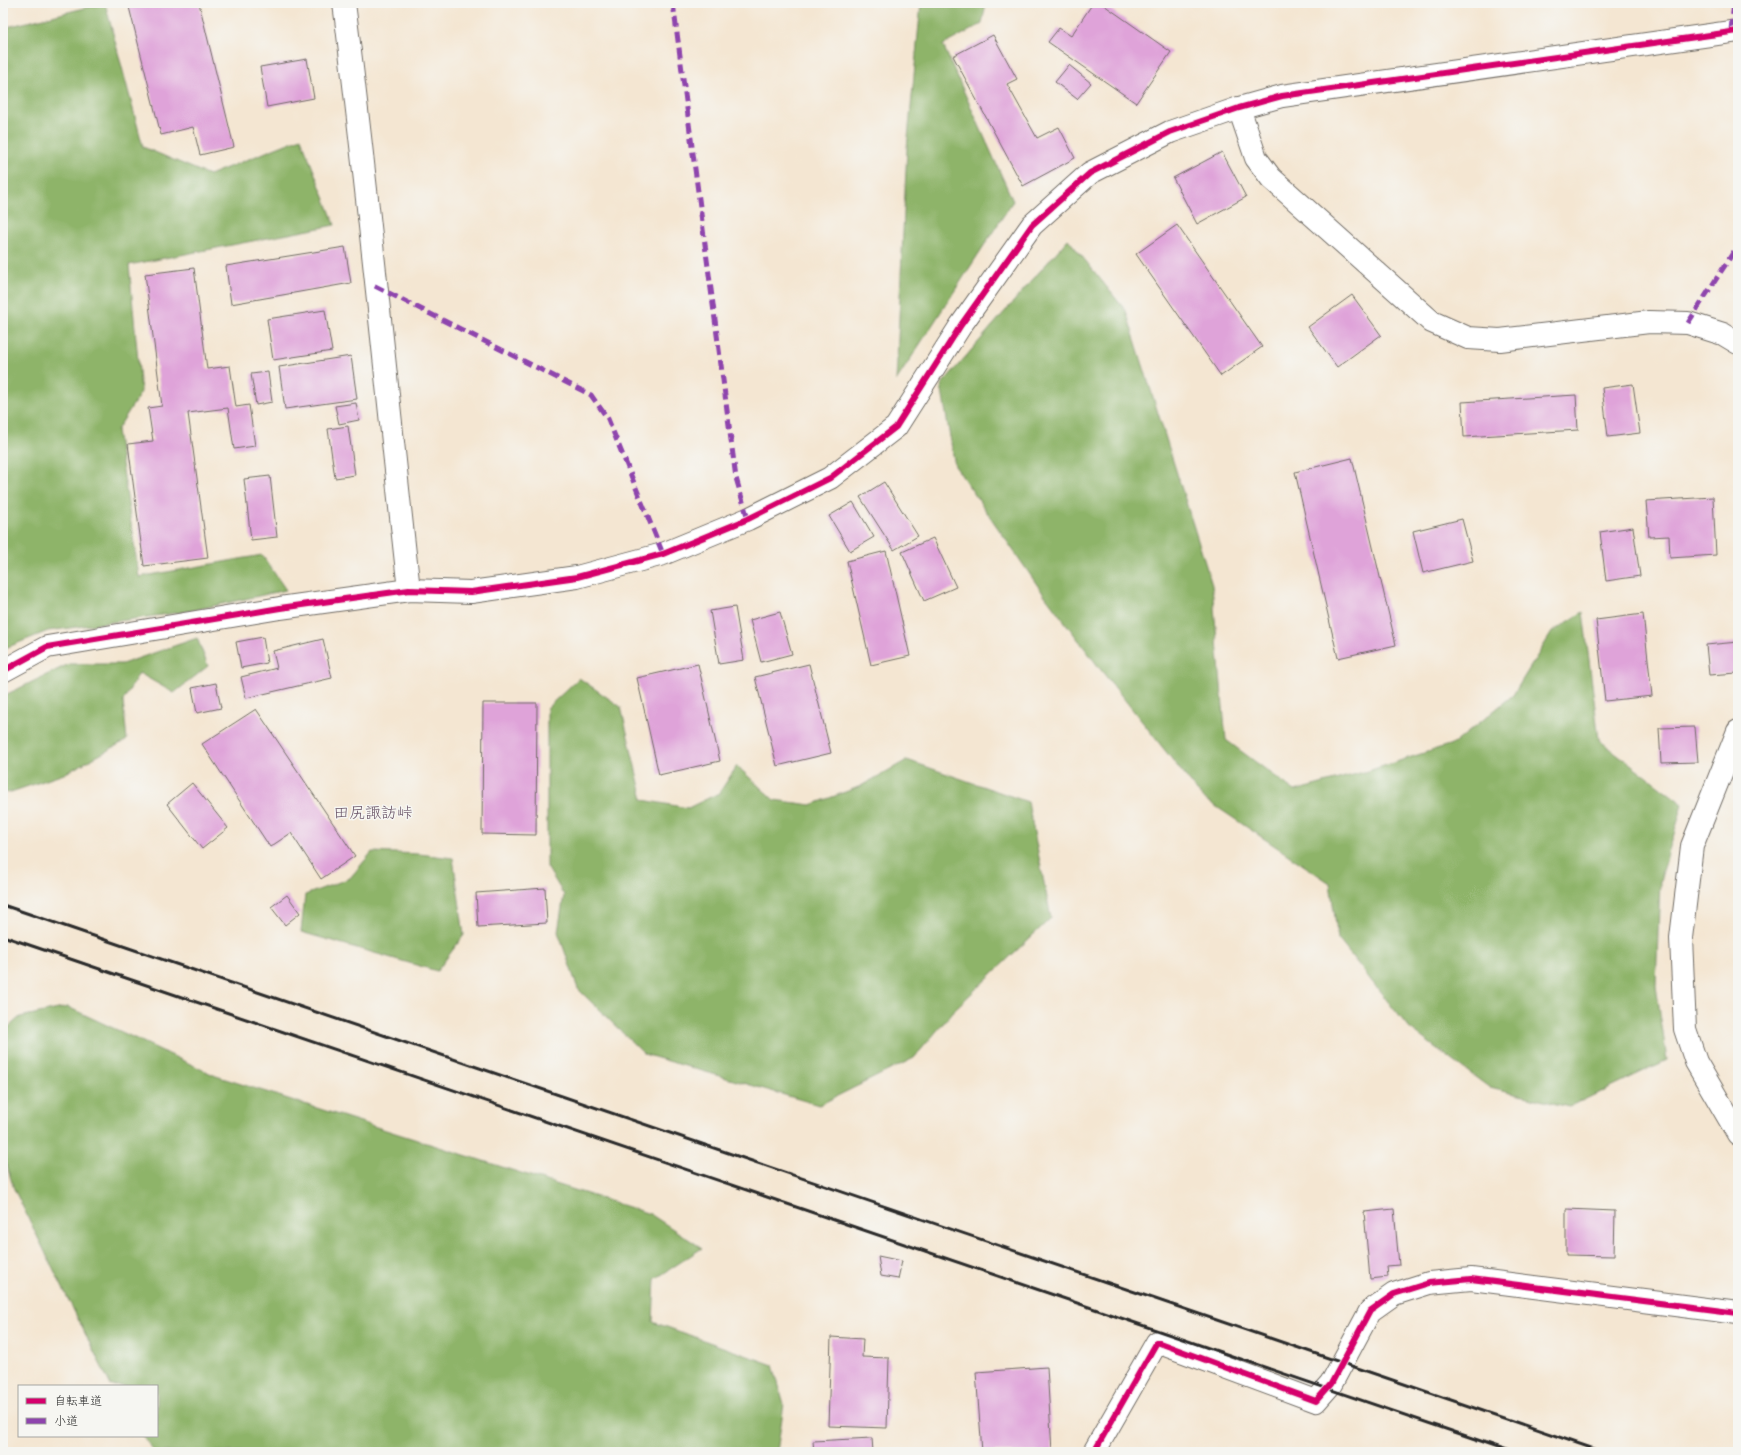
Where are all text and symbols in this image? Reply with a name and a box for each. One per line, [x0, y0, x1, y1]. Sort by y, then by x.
district label: 田尻諏訪峠 [333, 803, 413, 824]
legend [18, 1385, 158, 1437]
text: 自転車道 [54, 1394, 102, 1410]
text: 小道 [54, 1414, 78, 1430]

